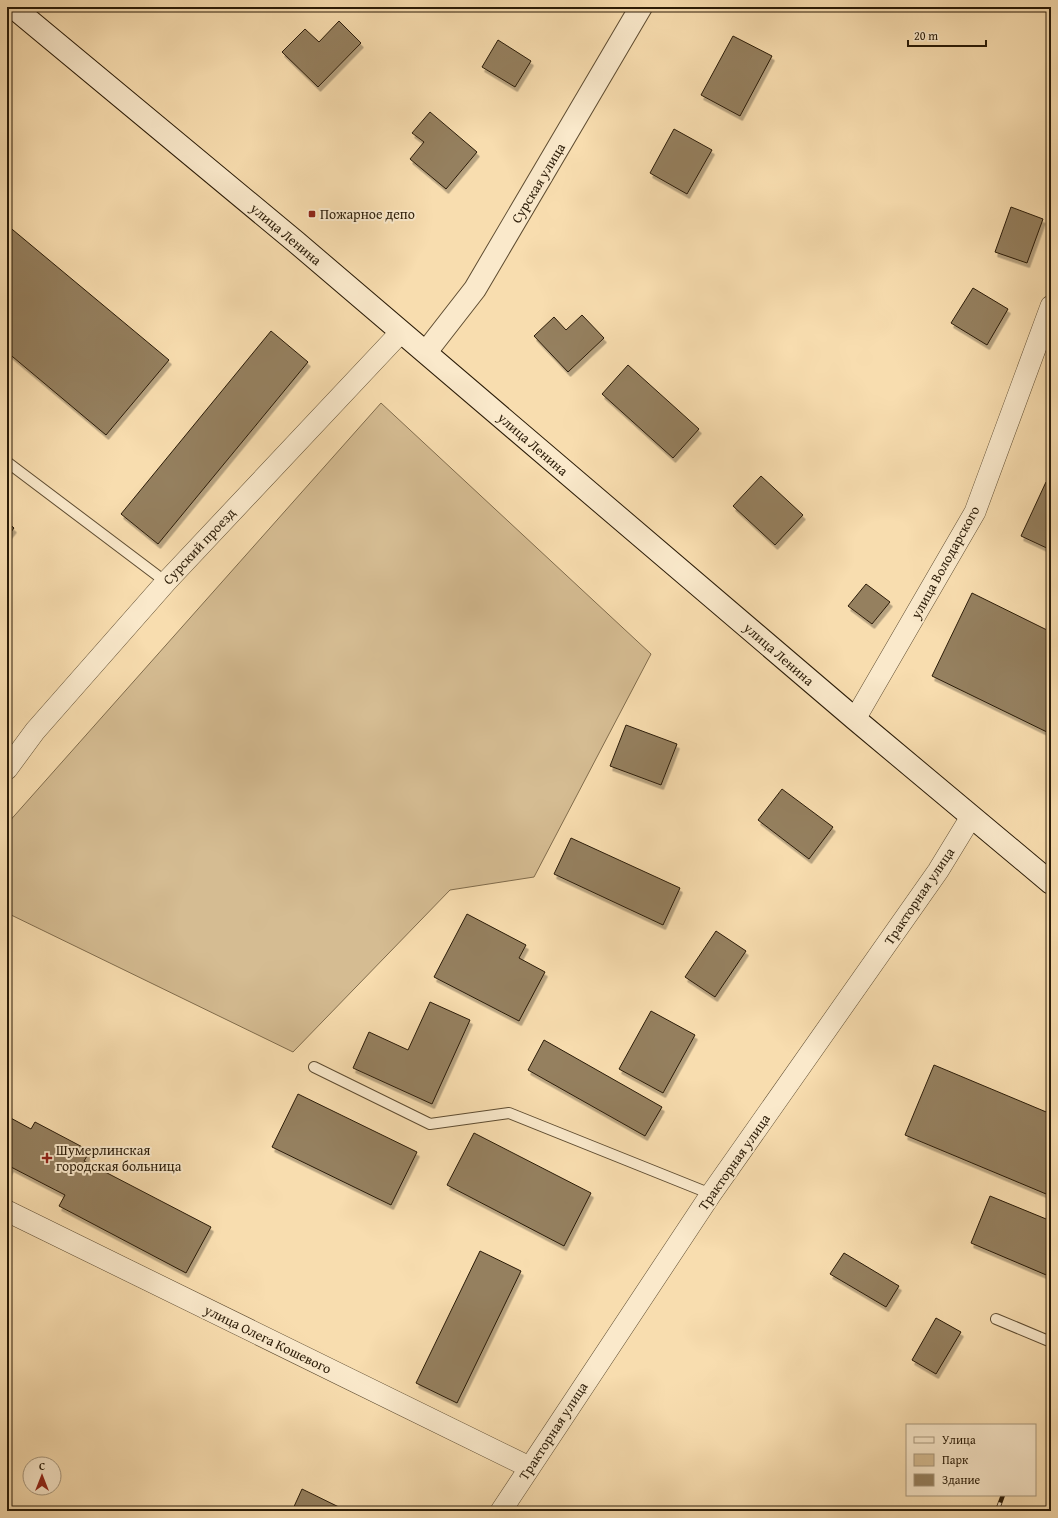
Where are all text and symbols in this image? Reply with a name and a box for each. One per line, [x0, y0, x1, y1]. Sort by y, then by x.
scale bar [908, 22, 986, 48]
text: 20 m [914, 27, 938, 44]
street label: Сурская улица [506, 139, 570, 227]
street label: улица Ленина [245, 198, 326, 270]
place label: Пожарное депо [320, 204, 415, 224]
marker: Пожарное депо [307, 209, 317, 219]
street label: улица Ленина [493, 407, 573, 480]
street label: улица Володарского [905, 502, 984, 623]
street label: Сурский проезд [158, 503, 240, 589]
street label: улица Ленина [739, 617, 819, 690]
street label: Тракторная улица [879, 843, 959, 949]
street label: Тракторная улица [693, 1109, 775, 1214]
place label: Шумерлинская городская больница [56, 1140, 182, 1176]
marker: Шумерлинская городская больница [41, 1152, 53, 1164]
street label: улица Олега Кошевого [200, 1299, 335, 1379]
street label: Тракторная улица [514, 1378, 593, 1484]
legend [906, 1424, 1036, 1496]
text: Улица [942, 1431, 976, 1448]
text: Парк [942, 1451, 969, 1468]
north arrow [22, 1456, 62, 1496]
text: С [39, 1458, 45, 1474]
text: Здание [942, 1471, 981, 1488]

